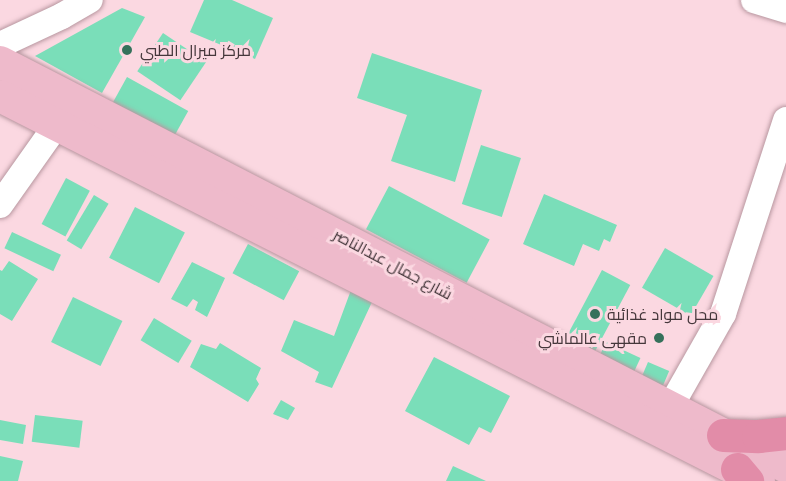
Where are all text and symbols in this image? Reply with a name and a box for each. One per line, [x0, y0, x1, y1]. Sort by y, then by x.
place label: مركز ميرال الطبي [140, 40, 251, 60]
marker: مركز ميرال الطبي [118, 41, 136, 59]
street label: شارع جمال عبدالناصر [330, 224, 456, 304]
place label: محل مواد غذائية [607, 304, 718, 324]
marker: محل مواد غذائية [588, 307, 602, 321]
place label: مقهى عالماشي [538, 328, 647, 348]
marker: مقهى عالماشي [652, 331, 666, 345]

